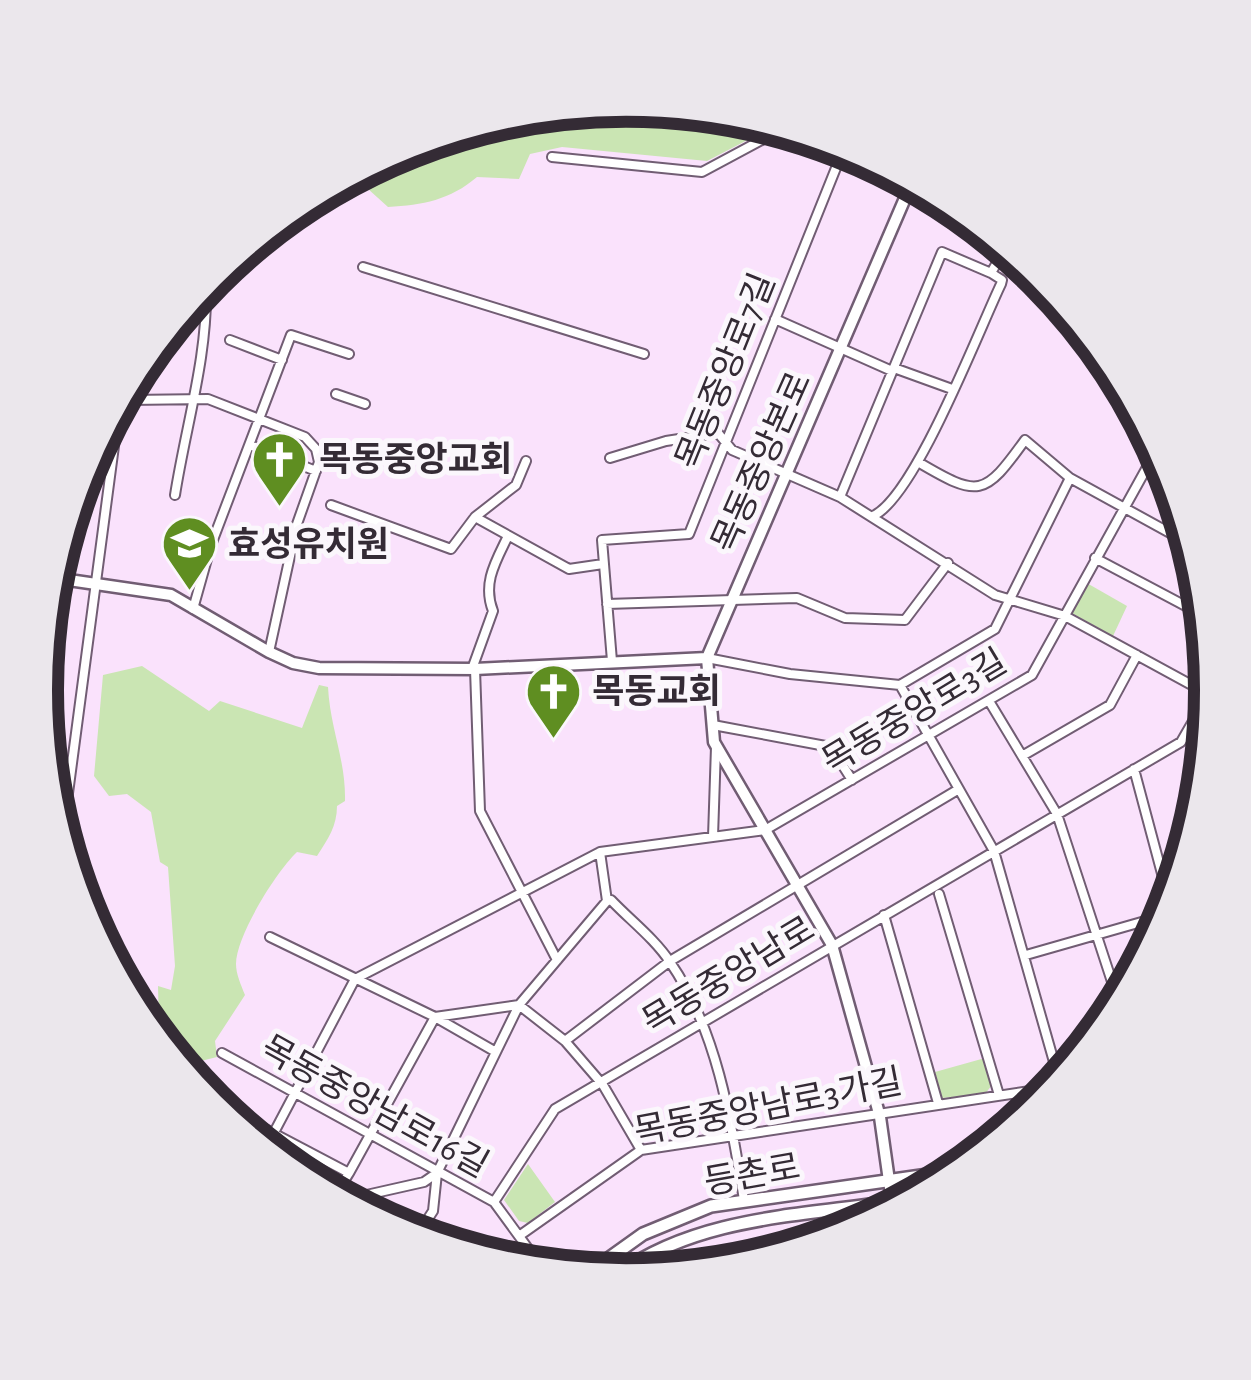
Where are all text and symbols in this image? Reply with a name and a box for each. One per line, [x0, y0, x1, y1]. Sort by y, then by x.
street label: 목동중앙로7길 [670, 268, 782, 474]
street label: 목동중앙본로 [706, 367, 818, 558]
church icon: 목동중앙교회 [250, 429, 310, 508]
place label: 목동중앙교회 [319, 441, 512, 478]
school or university icon: 효성유치원 [159, 514, 219, 593]
place label: 효성유치원 [228, 526, 389, 563]
street label: 목동중앙로3길 [816, 643, 1013, 781]
church icon: 목동교회 [523, 661, 583, 740]
place label: 목동교회 [592, 673, 721, 710]
street label: 목동중앙남로 [636, 911, 821, 1041]
street label: 목동중앙남로16길 [255, 1030, 494, 1184]
street label: 목동중앙남로3가길 [631, 1063, 905, 1151]
street label: 등촌로 [701, 1149, 803, 1201]

